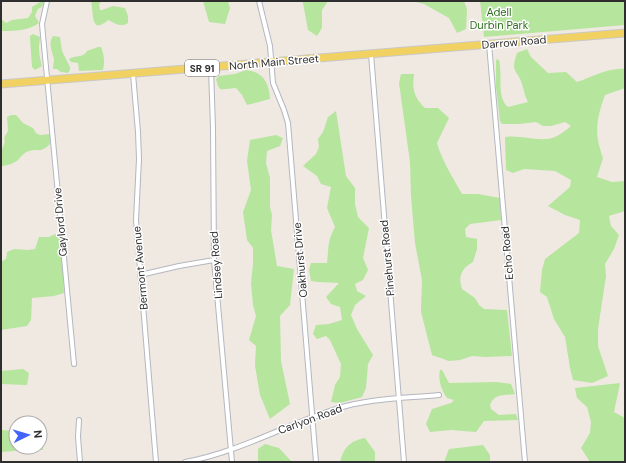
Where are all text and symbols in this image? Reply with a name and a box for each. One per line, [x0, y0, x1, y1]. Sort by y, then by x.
park label: Adell Durbin Park [470, 5, 529, 32]
street label: Darrow Road [481, 32, 547, 52]
street label: North Main Street [229, 51, 319, 73]
road number: SR 91 [185, 60, 219, 76]
street label: Gaylord Drive [50, 187, 70, 257]
street label: Pinehurst Road [377, 219, 397, 297]
street label: Oakhurst Drive [290, 222, 310, 298]
street label: Bermont Avenue [129, 225, 151, 311]
street label: Echo Road [498, 225, 516, 280]
street label: Lindsey Road [207, 231, 225, 299]
street label: Carlyon Road [276, 401, 344, 437]
north arrow [8, 415, 48, 455]
text: N [31, 430, 45, 439]

